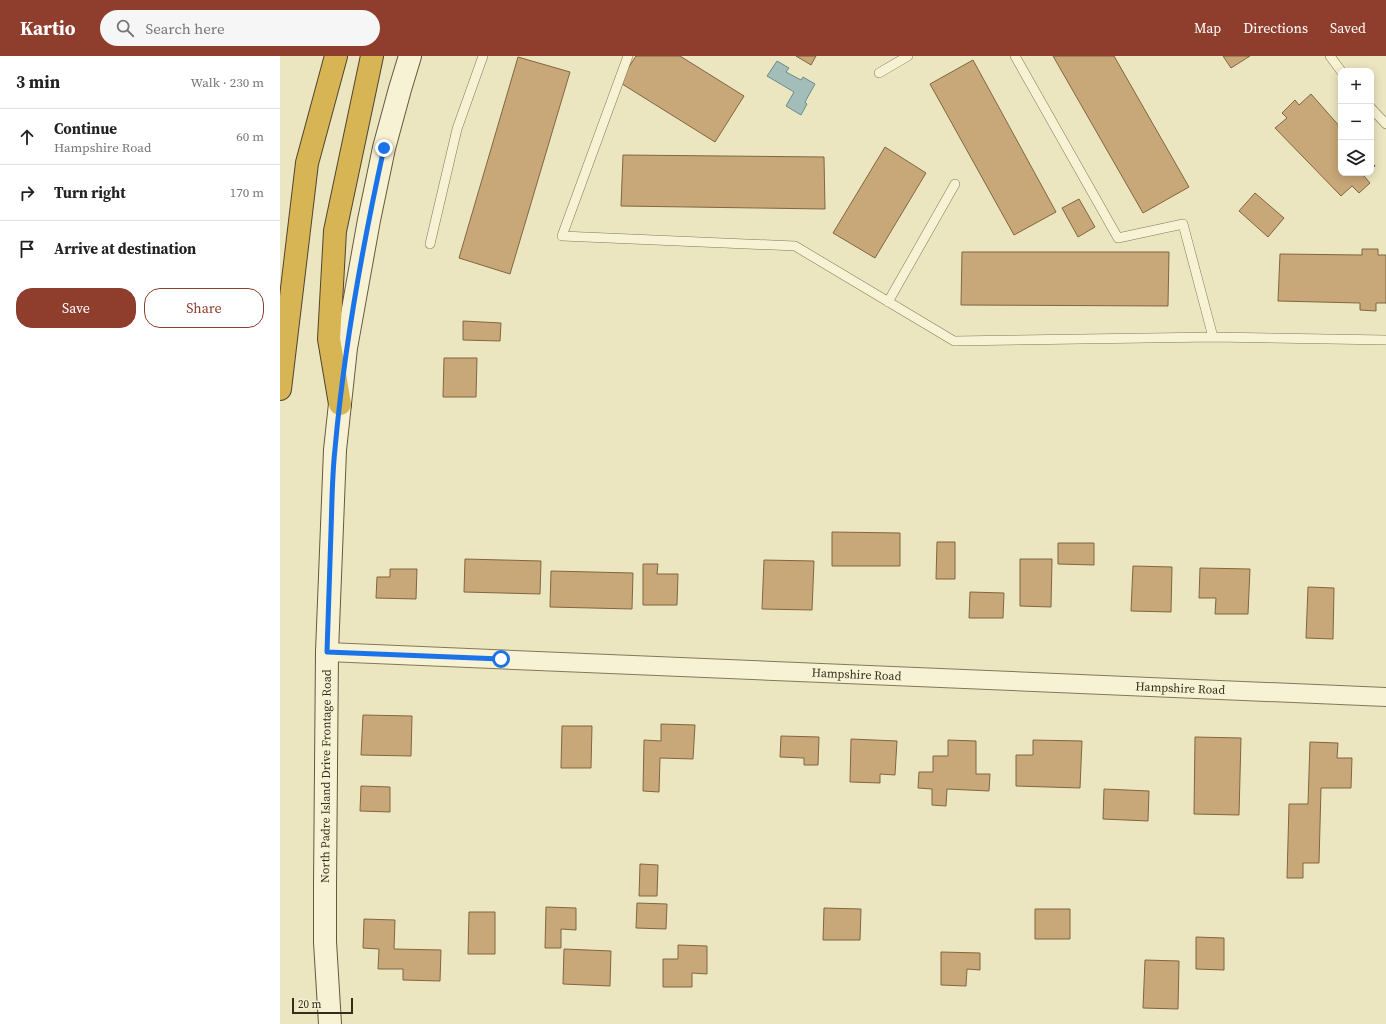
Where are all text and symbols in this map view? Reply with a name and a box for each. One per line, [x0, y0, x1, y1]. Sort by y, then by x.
search box [100, 10, 380, 46]
text: Kartio [20, 15, 76, 41]
icon: search [114, 17, 136, 39]
text: Search here [146, 18, 225, 39]
text: Map [1194, 18, 1221, 38]
text: Directions [1243, 18, 1308, 38]
text: Saved [1330, 18, 1366, 38]
map controls [1338, 68, 1374, 176]
button: + [1338, 68, 1374, 104]
text: 3 min [16, 70, 60, 94]
text: Walk · 230 m [191, 74, 264, 91]
button: − [1338, 104, 1374, 140]
text: Continue [54, 118, 117, 139]
icon: ahead [16, 126, 38, 148]
text: 60 m [236, 128, 264, 145]
text: Hampshire Road [54, 139, 151, 156]
route end [375, 139, 393, 157]
button: layers [1338, 140, 1374, 176]
icon: right [16, 182, 38, 204]
text: Turn right [54, 182, 126, 203]
text: 170 m [230, 184, 264, 201]
icon: arrive [16, 238, 38, 260]
text: Arrive at destination [54, 238, 196, 259]
button: Save [16, 288, 136, 328]
button: Share [144, 288, 264, 328]
route start [492, 650, 510, 668]
street label: Hampshire Road [811, 665, 902, 684]
street label: North Padre Island Drive Frontage Road [317, 669, 335, 883]
street label: Hampshire Road [1135, 678, 1226, 698]
scale bar [292, 996, 353, 1015]
text: 20 m [298, 997, 321, 1012]

